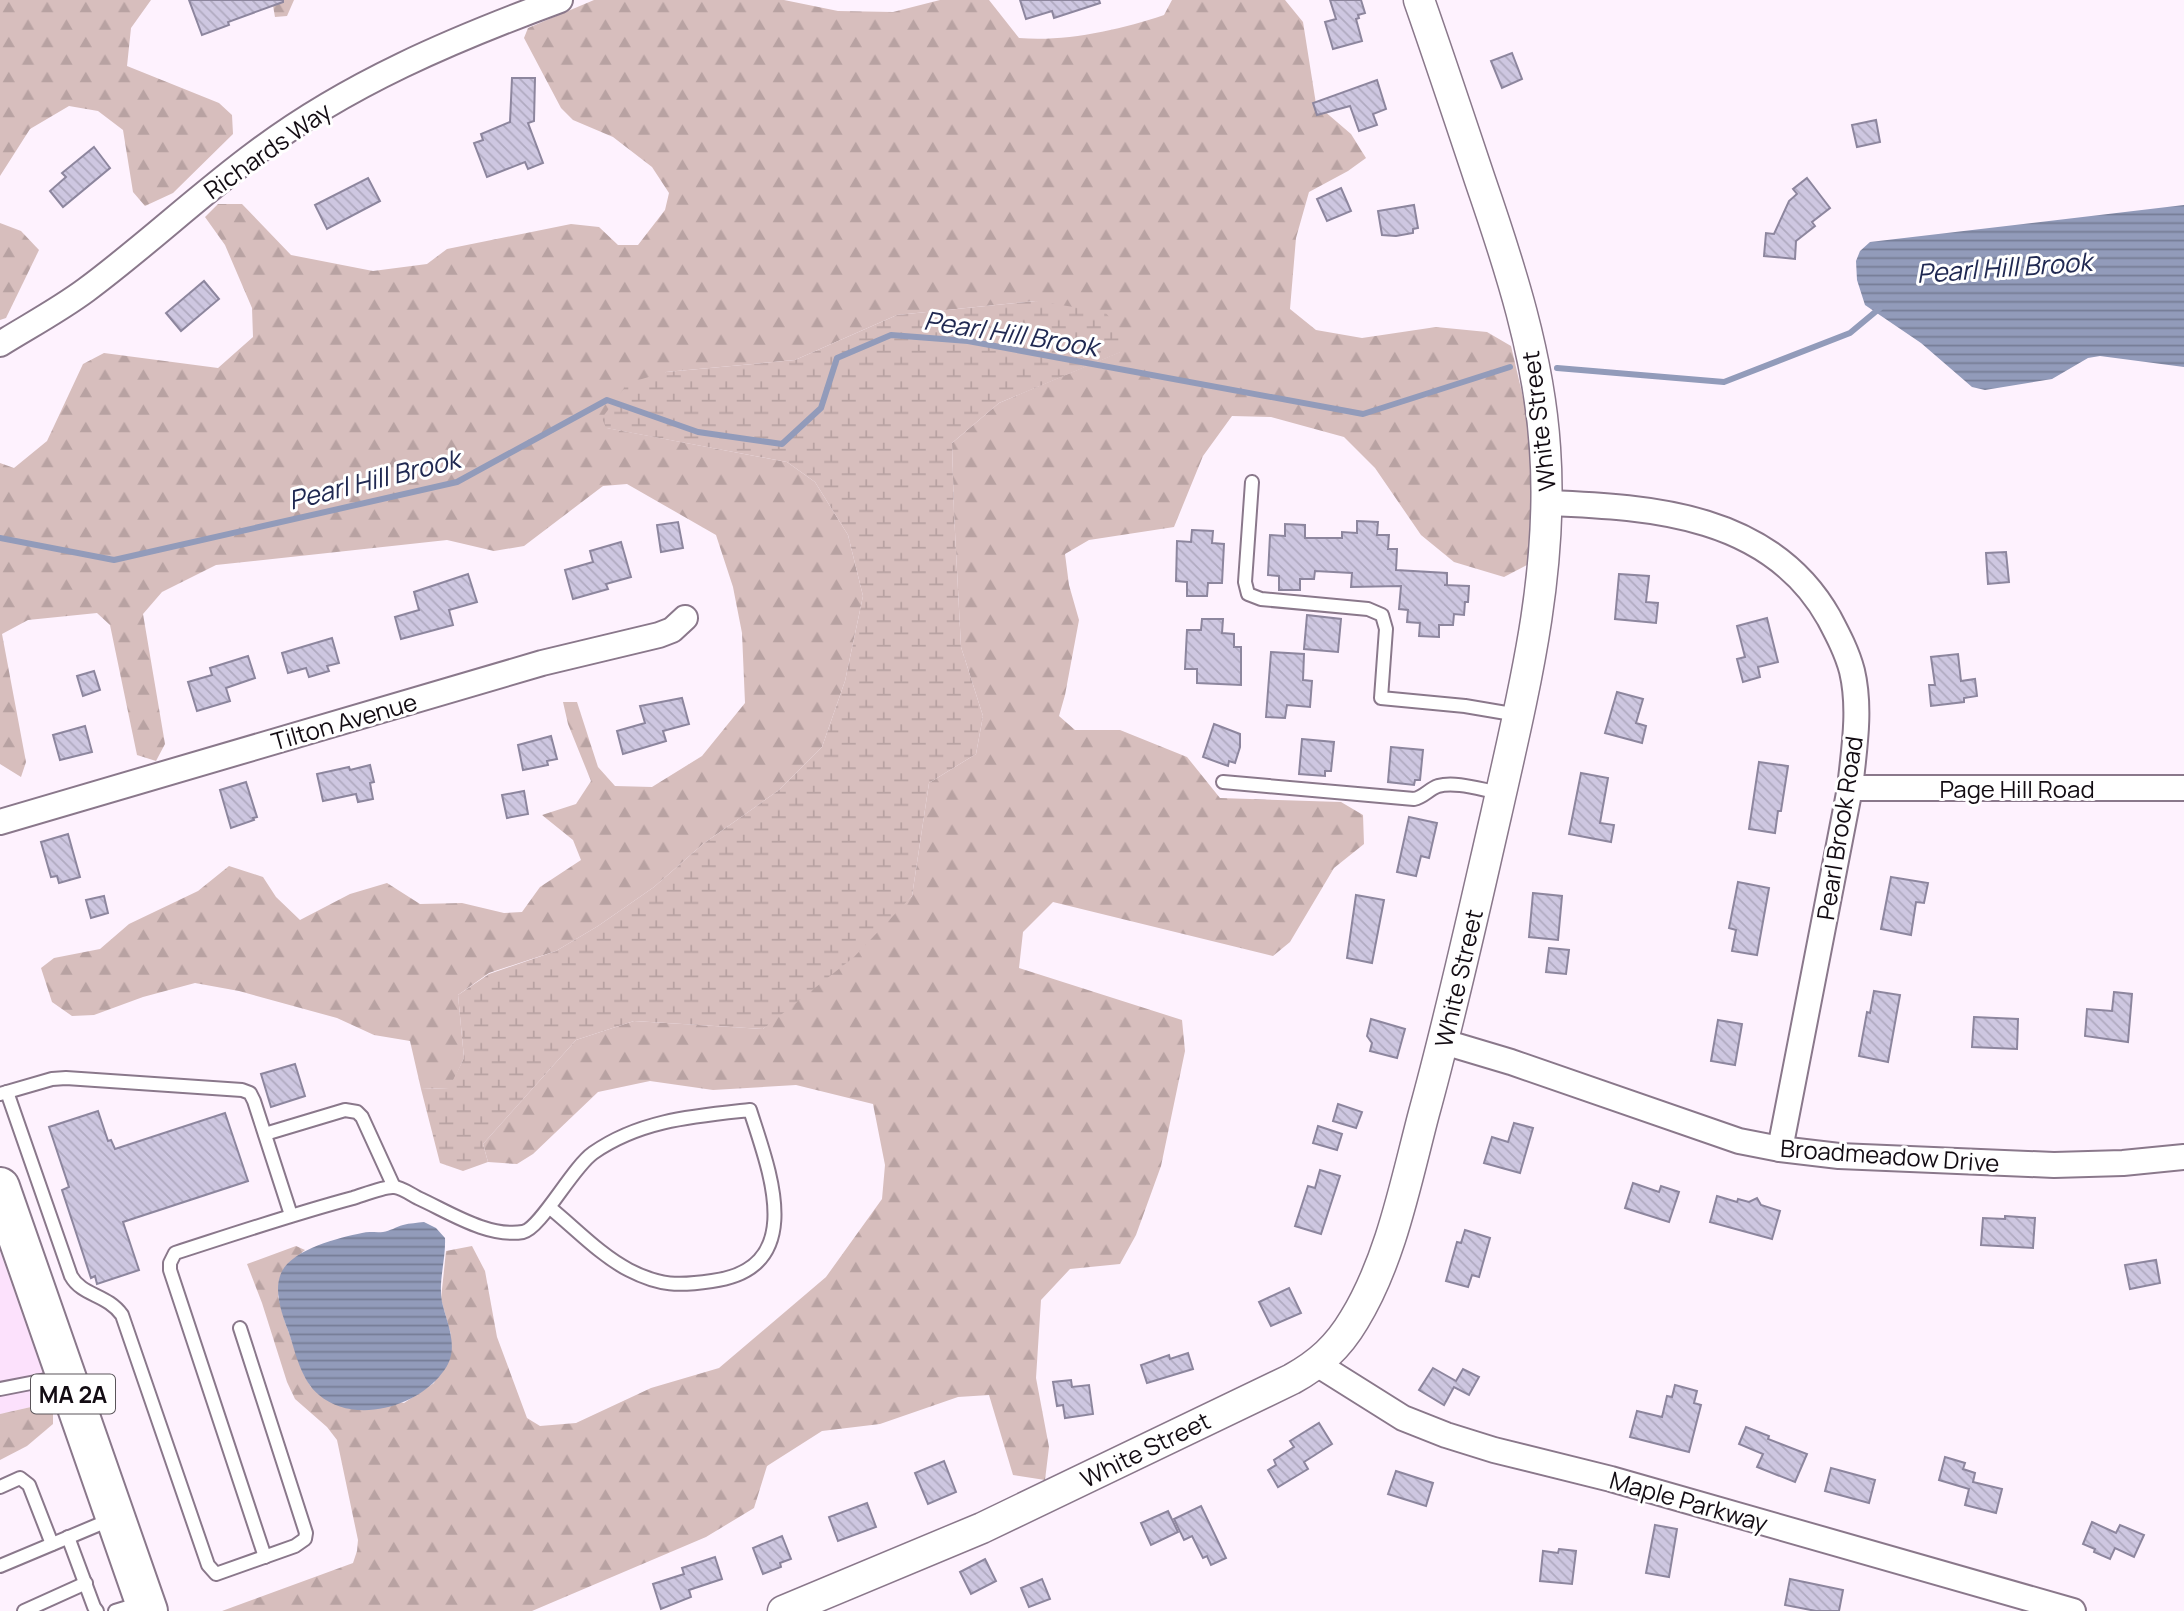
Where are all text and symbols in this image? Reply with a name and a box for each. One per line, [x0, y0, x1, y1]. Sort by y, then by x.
street label: Richards Way [197, 94, 337, 206]
water label: Pearl Hill Brook [1915, 243, 2097, 291]
water label: Pearl Hill Brook [921, 301, 1105, 365]
street label: White Street [1513, 349, 1563, 493]
water label: Pearl Hill Brook [284, 439, 468, 518]
street label: Tilton Avenue [267, 684, 421, 758]
street label: Pearl Brook Road [1808, 734, 1870, 922]
street label: Page Hill Road [1939, 772, 2095, 805]
street label: White Street [1426, 906, 1490, 1050]
street label: Broadmeadow Drive [1779, 1131, 2001, 1179]
road number: MA 2A [31, 1374, 115, 1414]
street label: White Street [1075, 1403, 1215, 1495]
street label: Maple Parkway [1606, 1463, 1772, 1539]

